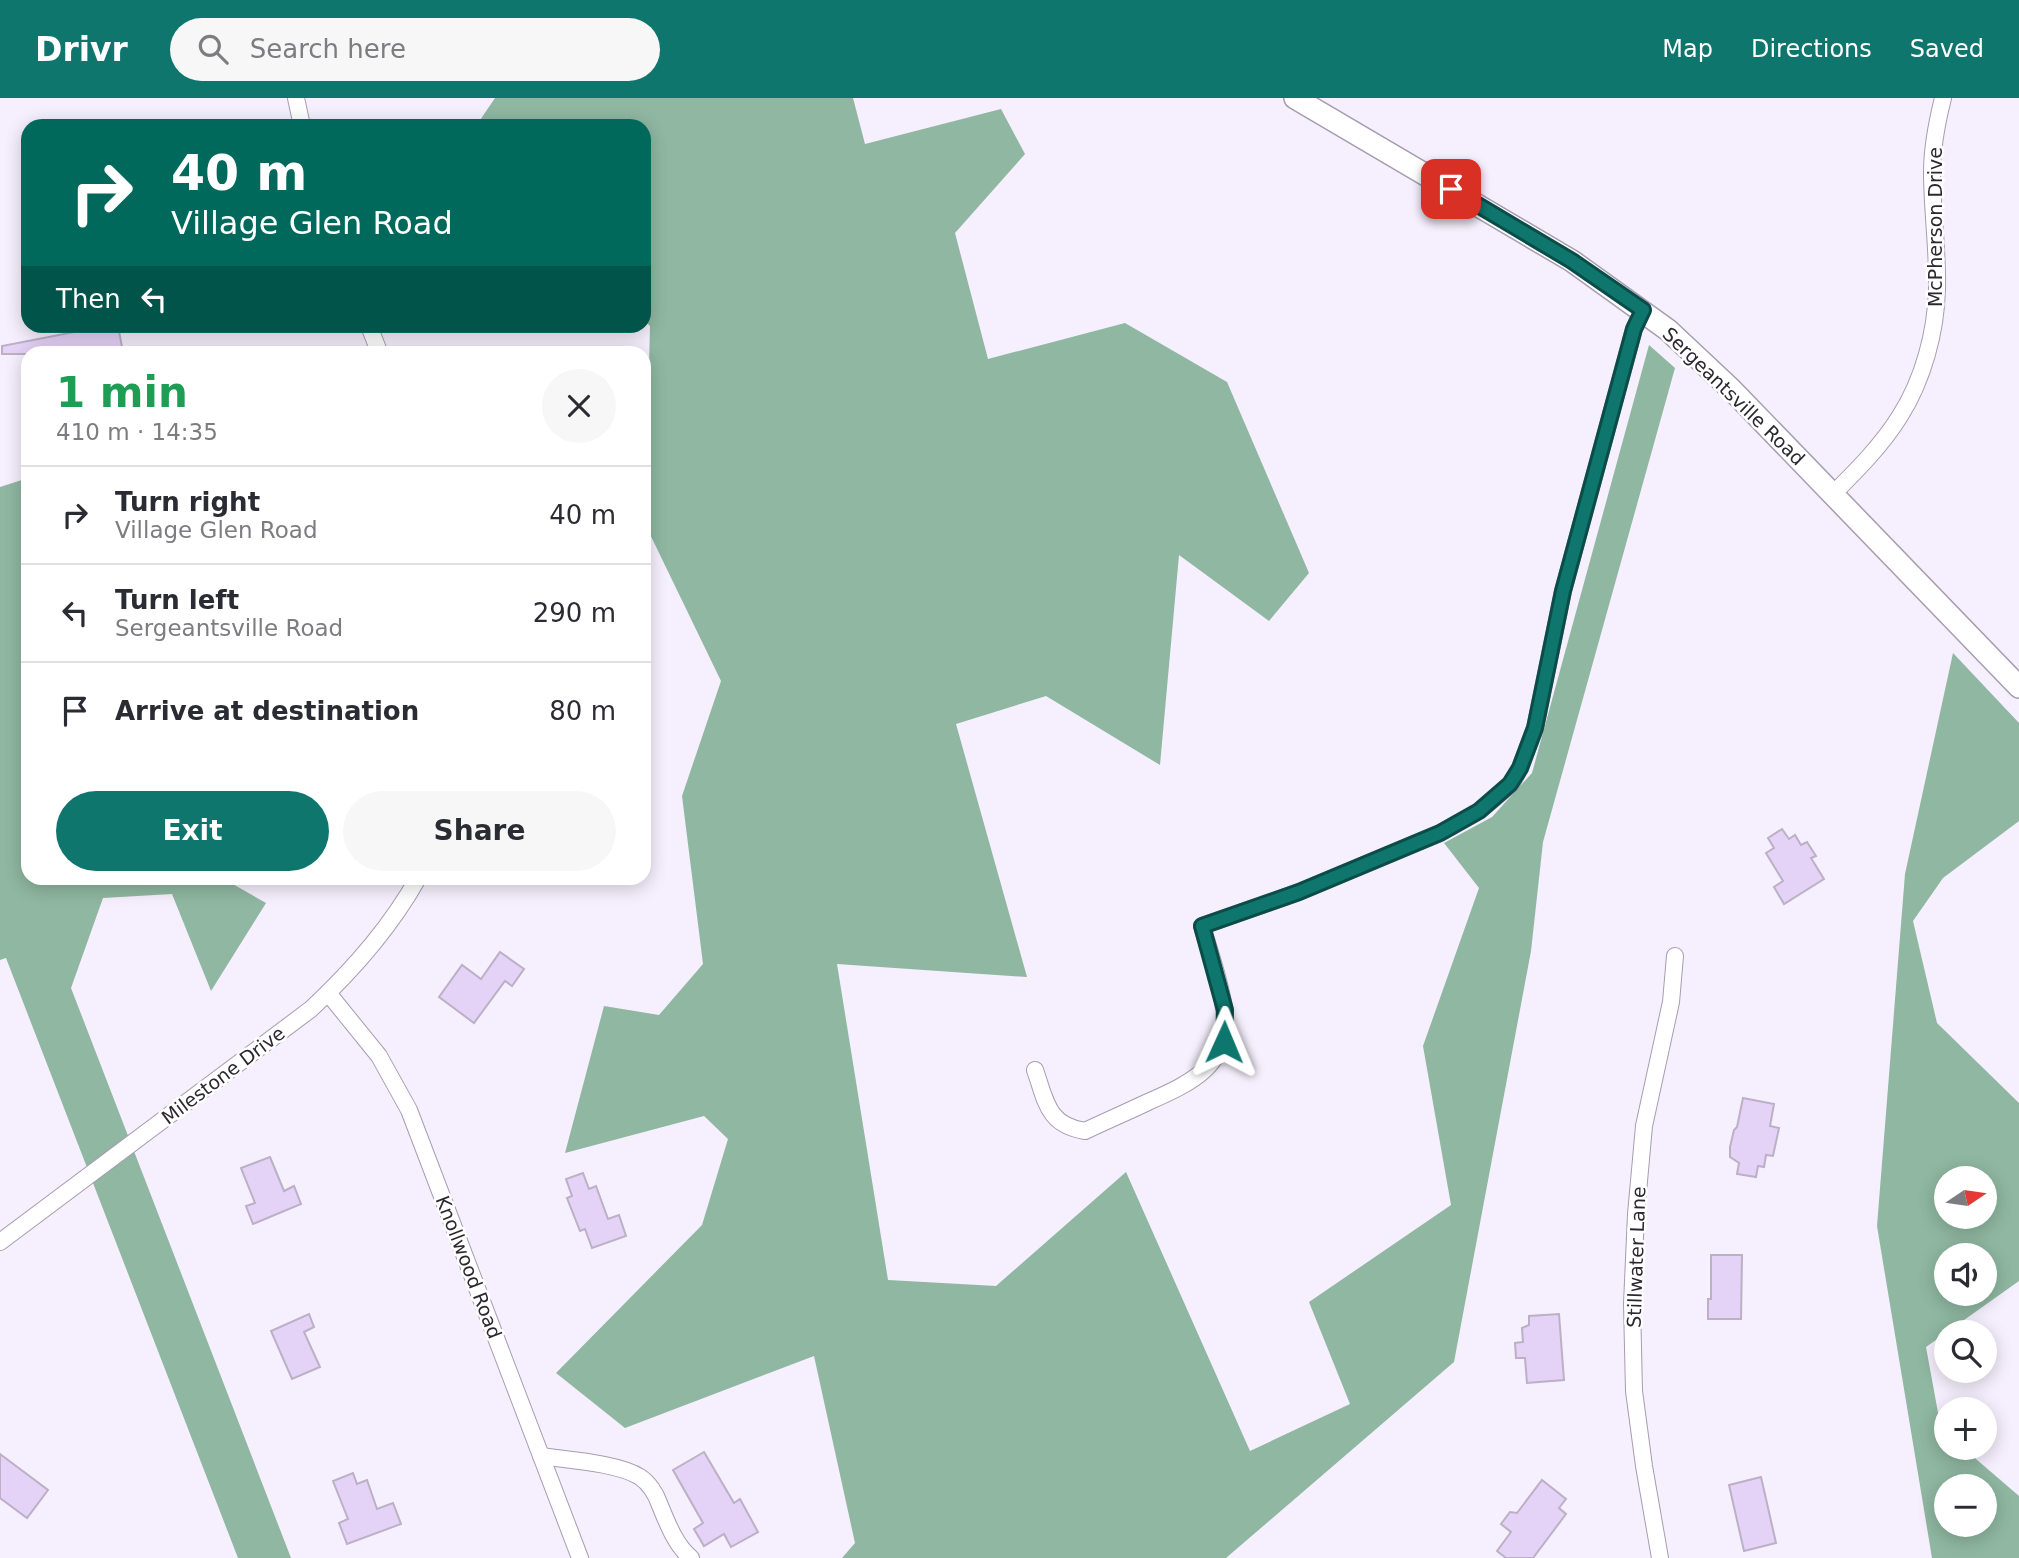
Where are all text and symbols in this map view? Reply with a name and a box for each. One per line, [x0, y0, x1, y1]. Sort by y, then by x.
search box [170, 18, 660, 81]
text: Drivr [35, 30, 128, 69]
icon: search [194, 30, 232, 68]
text: Search here [250, 34, 406, 64]
text: Map [1662, 35, 1713, 63]
text: Directions [1751, 35, 1872, 63]
text: Saved [1910, 35, 1984, 63]
text: 40 m [171, 145, 307, 202]
icon: right [56, 147, 147, 238]
street label: McPherson Drive [1924, 147, 1946, 307]
pin [1421, 159, 1481, 219]
icon: arrive [1432, 170, 1470, 208]
text: Village Glen Road [171, 204, 453, 242]
icon: left [135, 280, 173, 318]
text: Then [56, 284, 121, 314]
street label: Sergeantsville Road [1659, 323, 1809, 469]
text: 1 min [56, 368, 188, 417]
button: close [542, 369, 616, 443]
text: 410 m · 14:35 [56, 419, 218, 445]
text: Turn right [115, 487, 260, 517]
icon: right [56, 496, 94, 534]
text: 40 m [549, 500, 616, 530]
text: Village Glen Road [115, 517, 318, 543]
text: Turn left [115, 585, 239, 615]
icon: left [56, 594, 94, 632]
text: 290 m [533, 598, 616, 628]
text: Sergeantsville Road [115, 615, 343, 641]
icon: arrive [56, 692, 94, 730]
text: Arrive at destination [115, 696, 419, 726]
text: 80 m [549, 696, 616, 726]
button: Exit [56, 791, 329, 871]
button: Share [343, 791, 616, 871]
position arrow [1187, 1005, 1261, 1079]
street label: Milestone Drive [157, 1022, 289, 1128]
north arrow [1934, 1166, 1997, 1228]
map controls [1934, 1166, 1997, 1537]
street label: Stillwater Lane [1623, 1186, 1649, 1328]
street label: Knollwood Road [432, 1192, 506, 1342]
button: sound [1934, 1243, 1997, 1306]
button: search [1934, 1320, 1997, 1383]
button: + [1934, 1397, 1997, 1460]
button: − [1934, 1474, 1997, 1537]

